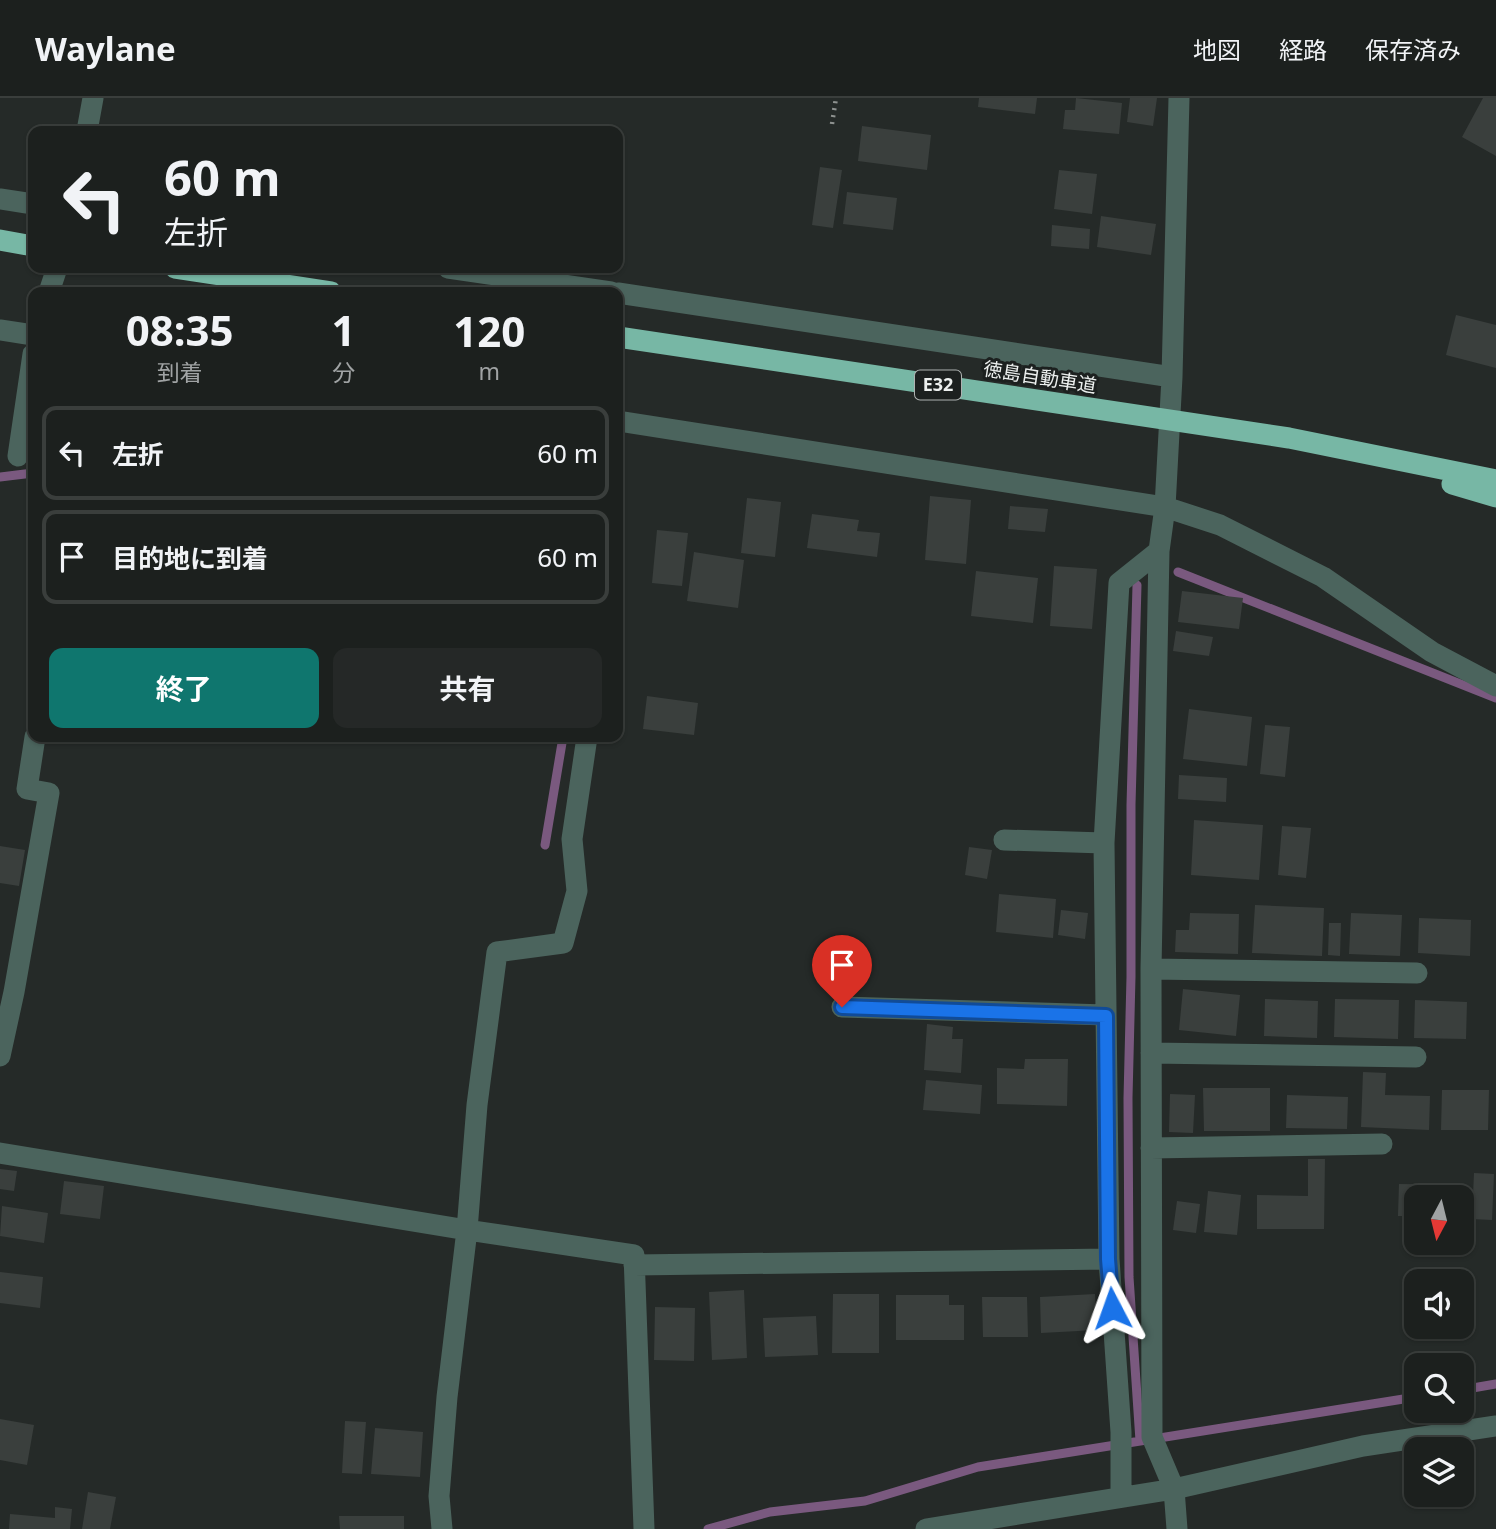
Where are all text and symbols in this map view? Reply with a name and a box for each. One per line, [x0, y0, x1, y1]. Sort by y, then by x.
text: Waylane [35, 26, 176, 71]
text: 地図 [1193, 33, 1241, 66]
text: 経路 [1279, 33, 1327, 66]
text: 保存済み [1365, 33, 1461, 66]
text: 60 m [164, 144, 281, 210]
icon: left [49, 154, 140, 245]
text: 左折 [164, 210, 228, 253]
text: 08:35 [126, 301, 234, 358]
text: 1 [331, 301, 355, 358]
text: 120 [453, 302, 525, 359]
text: m [478, 355, 500, 387]
street label: 徳島自動車道 [982, 355, 1098, 399]
text: 到着 [157, 356, 203, 388]
text: 分 [332, 356, 355, 388]
road number: E32 [915, 370, 961, 400]
icon: left [53, 434, 91, 472]
text: 60 m [537, 435, 598, 471]
text: 左折 [112, 436, 164, 472]
icon: arrive [53, 538, 91, 576]
text: 60 m [537, 539, 598, 575]
text: 目的地に到着 [112, 540, 268, 576]
button: 終了 [49, 648, 319, 728]
button: 共有 [333, 648, 602, 728]
pin [812, 935, 872, 1007]
icon: arrive [823, 946, 861, 984]
north arrow [1404, 1185, 1474, 1255]
map controls [1404, 1185, 1474, 1507]
button: sound [1404, 1269, 1474, 1339]
position arrow [1075, 1271, 1149, 1345]
button: search [1404, 1353, 1474, 1423]
button: layers [1404, 1437, 1474, 1507]

